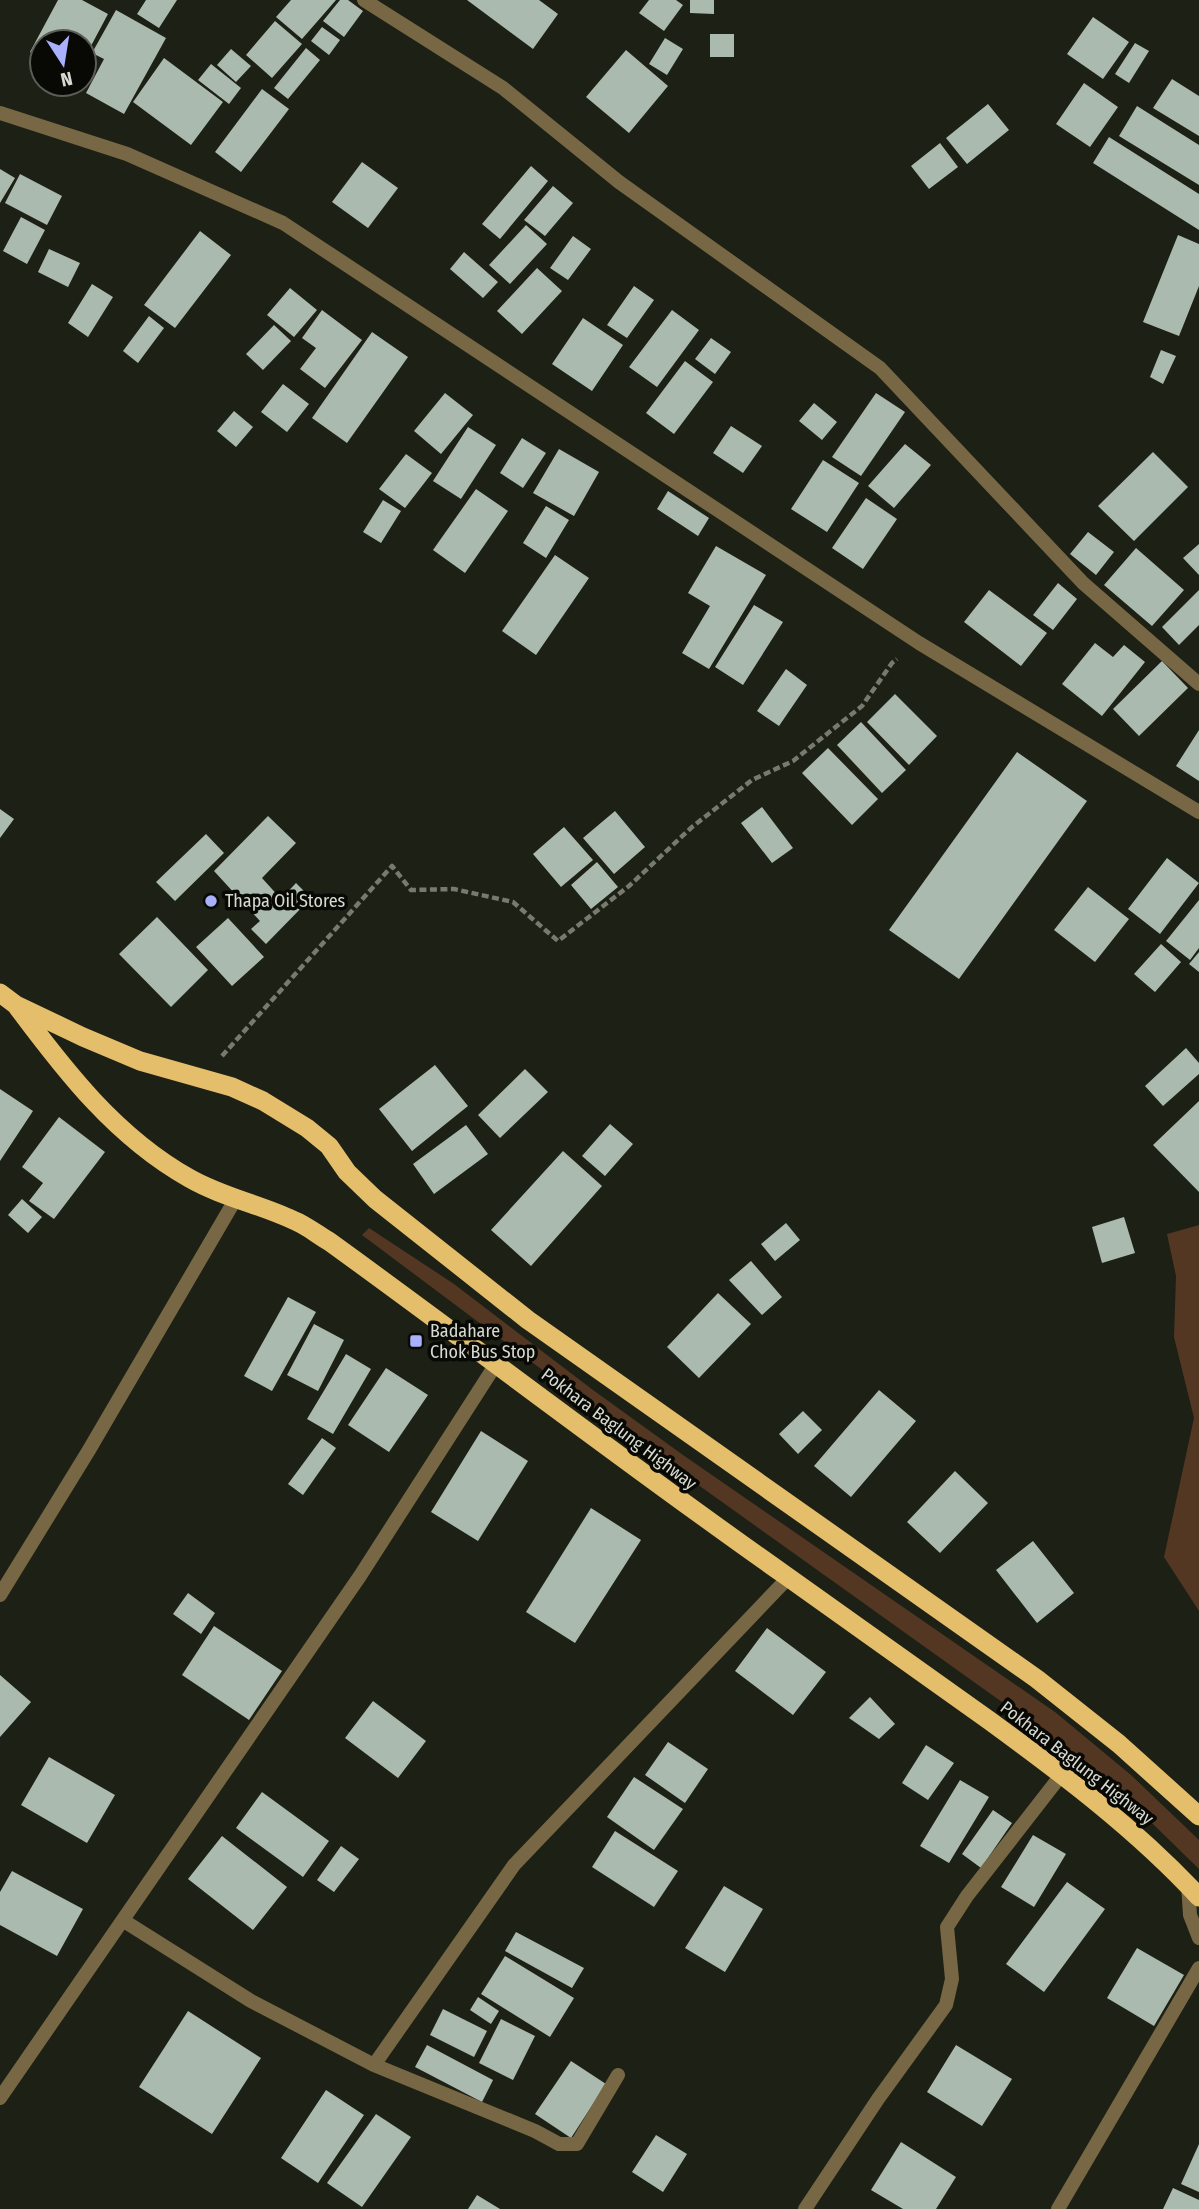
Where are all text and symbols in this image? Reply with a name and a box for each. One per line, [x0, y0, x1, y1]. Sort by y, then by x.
north arrow [28, 28, 98, 98]
text: N [58, 67, 74, 92]
place label: Thapa Oil Stores [225, 890, 346, 912]
marker: Thapa Oil Stores [203, 893, 219, 909]
place label: Badahare Chok Bus Stop [430, 1320, 535, 1363]
marker: Badahare Chok Bus Stop [408, 1333, 424, 1349]
street label: Pokhara Baglung Highway [537, 1363, 701, 1495]
street label: Pokhara Baglung Highway [996, 1696, 1158, 1830]

